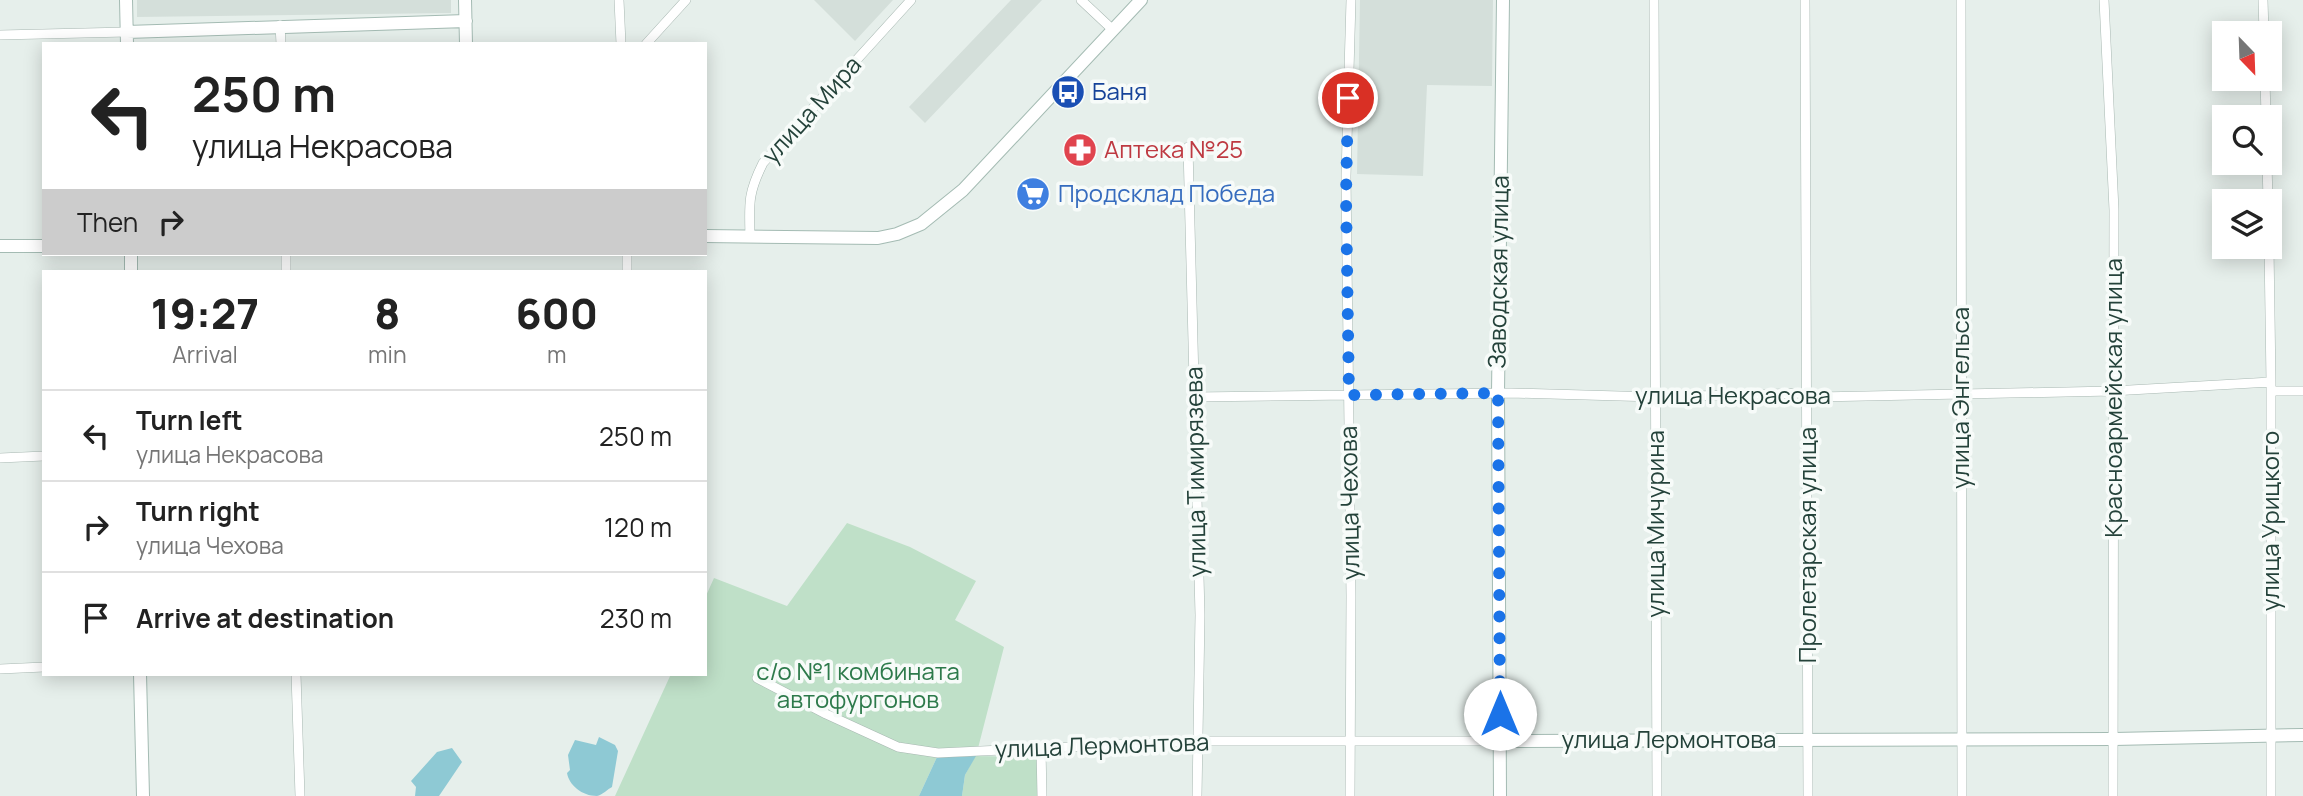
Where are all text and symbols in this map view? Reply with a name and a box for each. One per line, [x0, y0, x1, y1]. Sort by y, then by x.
north arrow [2212, 21, 2282, 91]
map controls [2212, 21, 2282, 259]
street label: улица Мира [754, 48, 868, 170]
text: 250 m [192, 60, 336, 127]
pin [1318, 68, 1378, 128]
icon: left [77, 70, 168, 161]
bus stop icon: Баня [1049, 73, 1087, 111]
place label: Баня [1092, 74, 1147, 107]
icon: arrive [1329, 79, 1367, 117]
button: search [2212, 105, 2282, 175]
text: улица Некрасова [192, 124, 453, 168]
pharmacy icon: Аптека №25 [1061, 131, 1099, 169]
place label: Аптека №25 [1104, 132, 1243, 165]
supermarket icon: Продсклад Победа [1014, 175, 1052, 213]
street label: Заводская улица [1479, 175, 1516, 369]
place label: Продсклад Победа [1058, 176, 1275, 209]
button: layers [2212, 189, 2282, 259]
icon: right [152, 203, 190, 241]
text: Then [77, 204, 138, 240]
street label: Красноармейская улица [2096, 258, 2129, 538]
text: 19:27 [151, 284, 259, 342]
text: 8 [374, 284, 400, 342]
text: 600 [515, 284, 598, 342]
street label: улица Энгельса [1943, 307, 1976, 489]
text: Arrival [172, 338, 238, 370]
text: min [368, 338, 407, 370]
text: m [547, 338, 567, 370]
street label: улица Тимирязева [1176, 366, 1213, 578]
street label: улица Некрасова [1635, 378, 1831, 411]
text: Turn left [136, 402, 243, 438]
icon: left [77, 417, 115, 455]
text: 250 m [599, 418, 672, 454]
street label: улица Чехова [1331, 426, 1366, 580]
street label: Пролетарская улица [1790, 427, 1823, 663]
street label: улица Мичурина [1638, 430, 1671, 618]
street label: улица Урицкого [2253, 431, 2286, 611]
text: улица Некрасова [136, 438, 324, 470]
text: Turn right [136, 493, 260, 529]
icon: right [77, 508, 115, 546]
text: 120 m [604, 509, 672, 545]
text: улица Чехова [136, 529, 284, 561]
icon: arrive [77, 599, 115, 637]
text: Arrive at destination [136, 600, 394, 636]
text: 230 m [600, 600, 672, 636]
park label: с/о №1 комбината автофургонов [756, 654, 960, 715]
position arrow [1463, 677, 1537, 751]
street label: улица Лермонтова [1562, 722, 1776, 755]
street label: улица Лермонтова [994, 724, 1210, 765]

